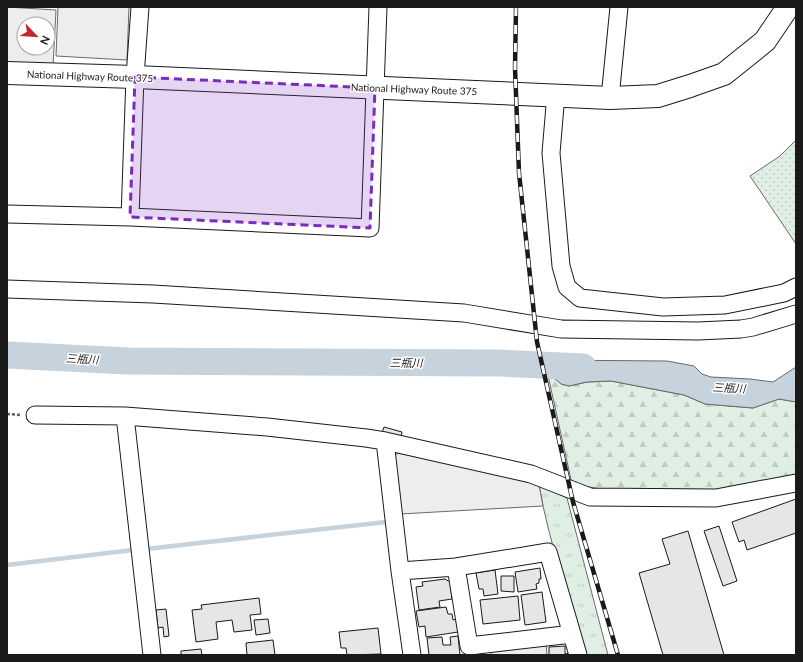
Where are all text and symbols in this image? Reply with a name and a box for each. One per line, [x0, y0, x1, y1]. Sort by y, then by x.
north arrow [16, 16, 56, 56]
text: N [38, 34, 53, 47]
street label: National Highway Route 375 [27, 68, 154, 84]
street label: National Highway Route 375 [351, 81, 478, 97]
water label: 三瓶川 [65, 351, 100, 366]
water label: 三瓶川 [390, 356, 423, 369]
water label: 三瓶川 [712, 380, 747, 395]

